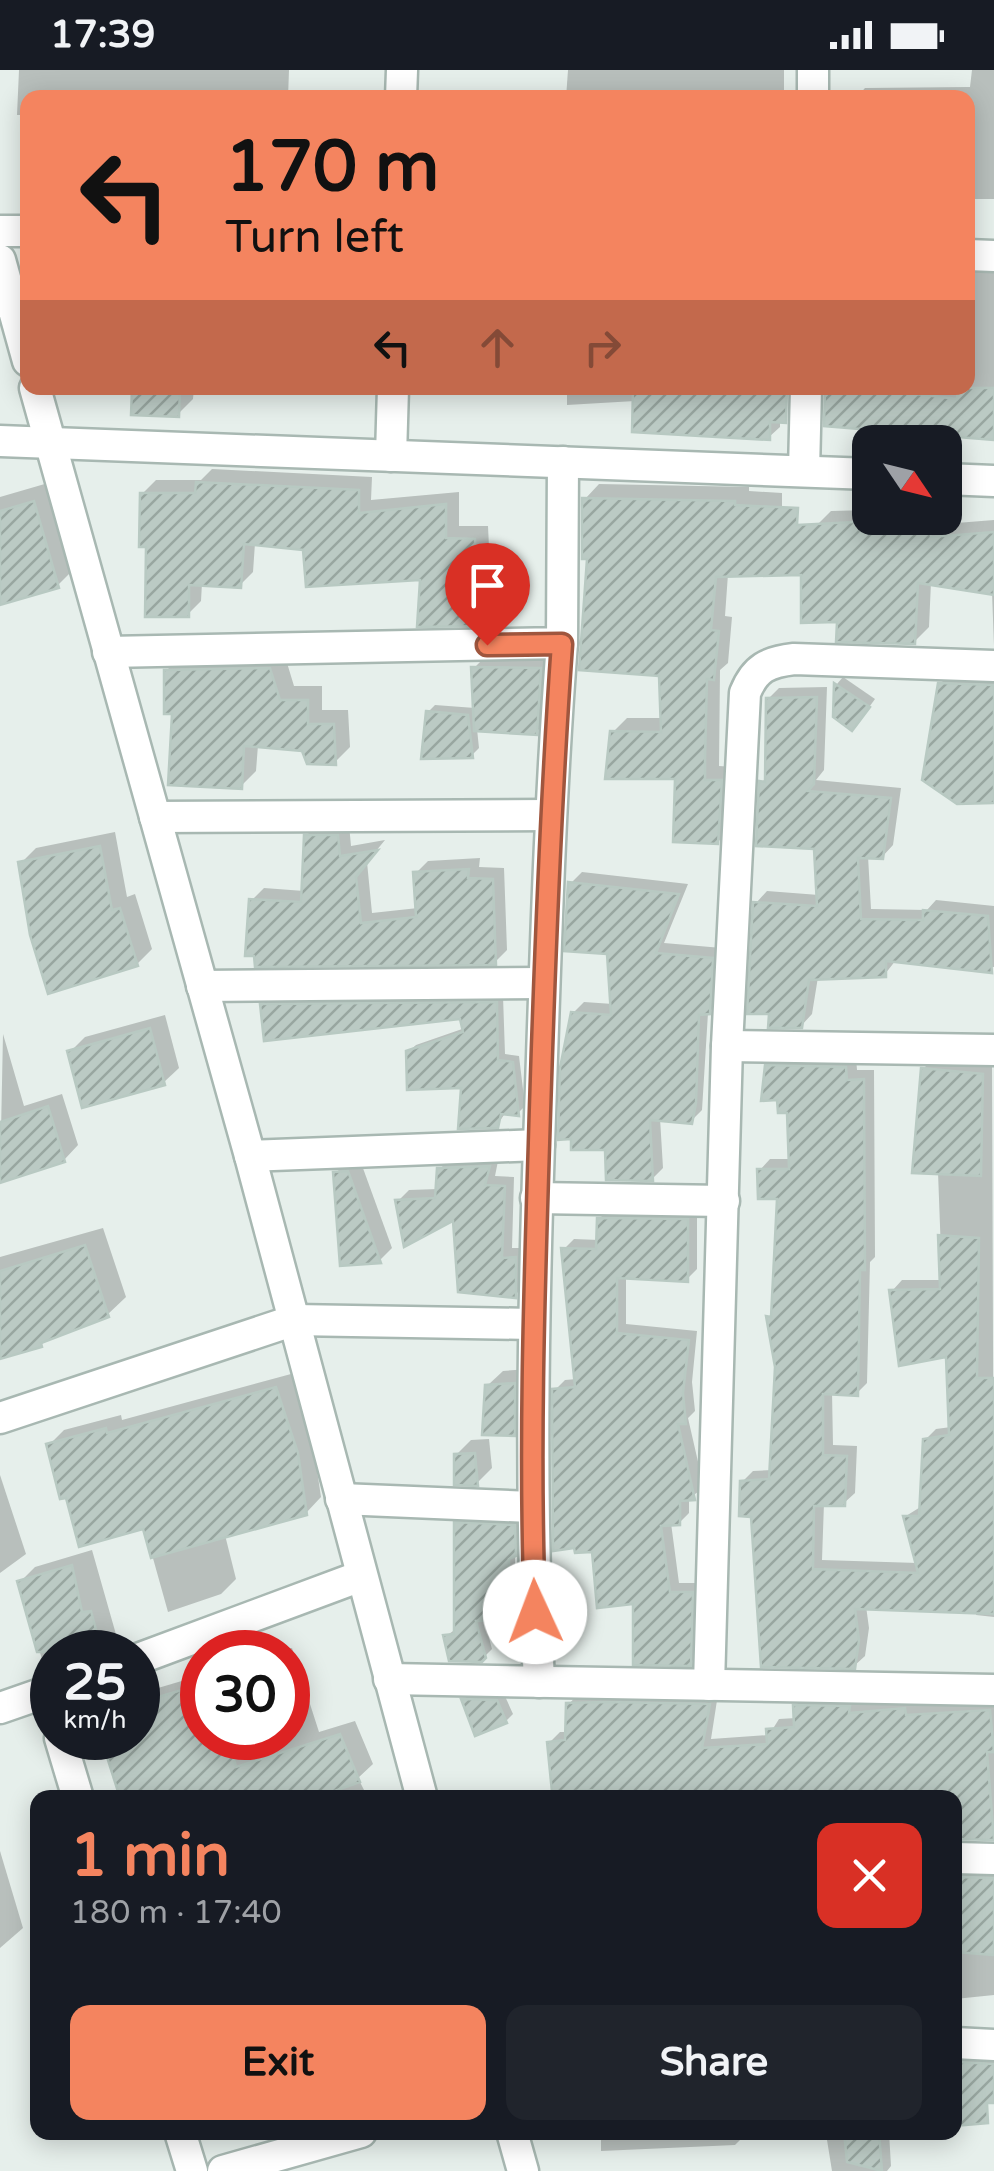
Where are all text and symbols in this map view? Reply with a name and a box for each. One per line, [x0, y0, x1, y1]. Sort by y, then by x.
text: 17:39 [50, 12, 155, 58]
text: 170 m [225, 126, 439, 210]
icon: left [60, 130, 190, 260]
text: Turn left [225, 211, 404, 265]
icon: left [365, 320, 420, 375]
icon: ahead [470, 320, 525, 375]
icon: right [575, 320, 630, 375]
north arrow [852, 425, 962, 535]
map controls [852, 425, 962, 535]
pin [445, 543, 530, 646]
icon: arrive [460, 558, 515, 613]
position arrow [483, 1560, 587, 1664]
speed limit sign: 30 [180, 1630, 310, 1760]
text: 25 [64, 1653, 126, 1713]
text: km/h [64, 1705, 126, 1735]
text: 1 min [70, 1820, 230, 1892]
button: close [817, 1823, 922, 1928]
text: 180 m · 17:40 [70, 1894, 282, 1932]
button: Exit [70, 2005, 486, 2120]
button: Share [506, 2005, 922, 2120]

